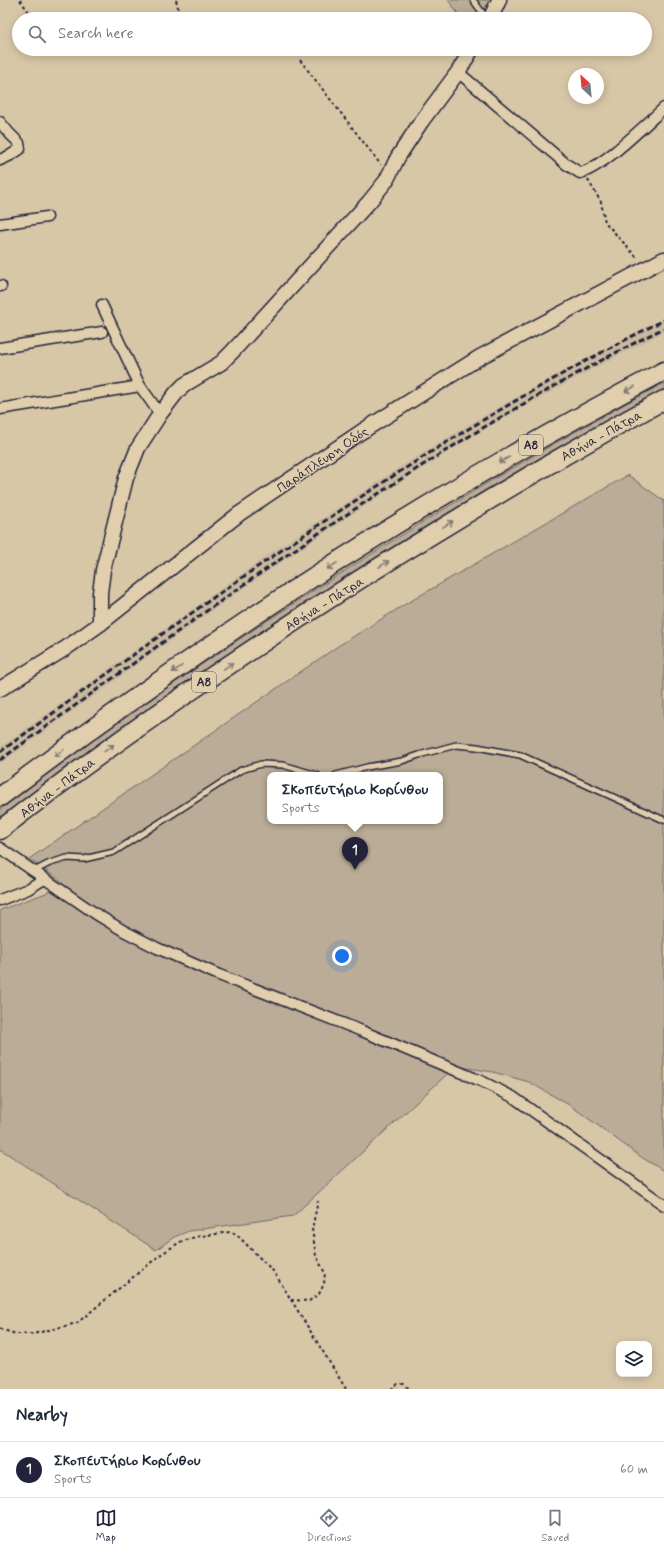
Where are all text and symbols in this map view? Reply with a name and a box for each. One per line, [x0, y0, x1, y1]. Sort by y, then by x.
search box [12, 12, 652, 56]
icon: search [26, 23, 48, 45]
text: Search here [58, 24, 134, 44]
north arrow [568, 68, 604, 104]
one-way arrow [624, 386, 636, 393]
street label: Αθήνα - Πάτρα [558, 407, 645, 466]
street label: Παράπλευρη Οδός [274, 423, 372, 497]
road number: Α8 [519, 435, 543, 455]
one-way arrow [498, 457, 510, 465]
one-way arrow [442, 520, 453, 528]
one-way arrow [378, 560, 390, 568]
one-way arrow [326, 562, 337, 571]
street label: Αθήνα - Πάτρα [282, 573, 368, 635]
one-way arrow [222, 662, 233, 670]
one-way arrow [171, 665, 182, 673]
road number: Α8 [192, 672, 216, 692]
one-way arrow [104, 744, 115, 752]
one-way arrow [54, 749, 65, 757]
street label: Αθήνα - Πάτρα [17, 754, 99, 822]
popup [267, 772, 443, 824]
text: Σκοπευτήριο Κορίνθου [282, 780, 428, 800]
text: Sports [282, 800, 319, 817]
pin: 1 [342, 837, 368, 870]
your location [332, 946, 352, 966]
map controls [616, 1341, 652, 1377]
button: layers [616, 1341, 652, 1377]
text: Nearby [16, 1404, 68, 1426]
text: Σκοπευτήριο Κορίνθου [54, 1451, 200, 1471]
text: 1 [26, 1461, 32, 1478]
text: 60 m [620, 1461, 648, 1478]
text: Sports [54, 1471, 92, 1488]
tab: Map [95, 1507, 117, 1545]
tab: Directions [306, 1507, 352, 1545]
tab: Saved [541, 1507, 569, 1545]

